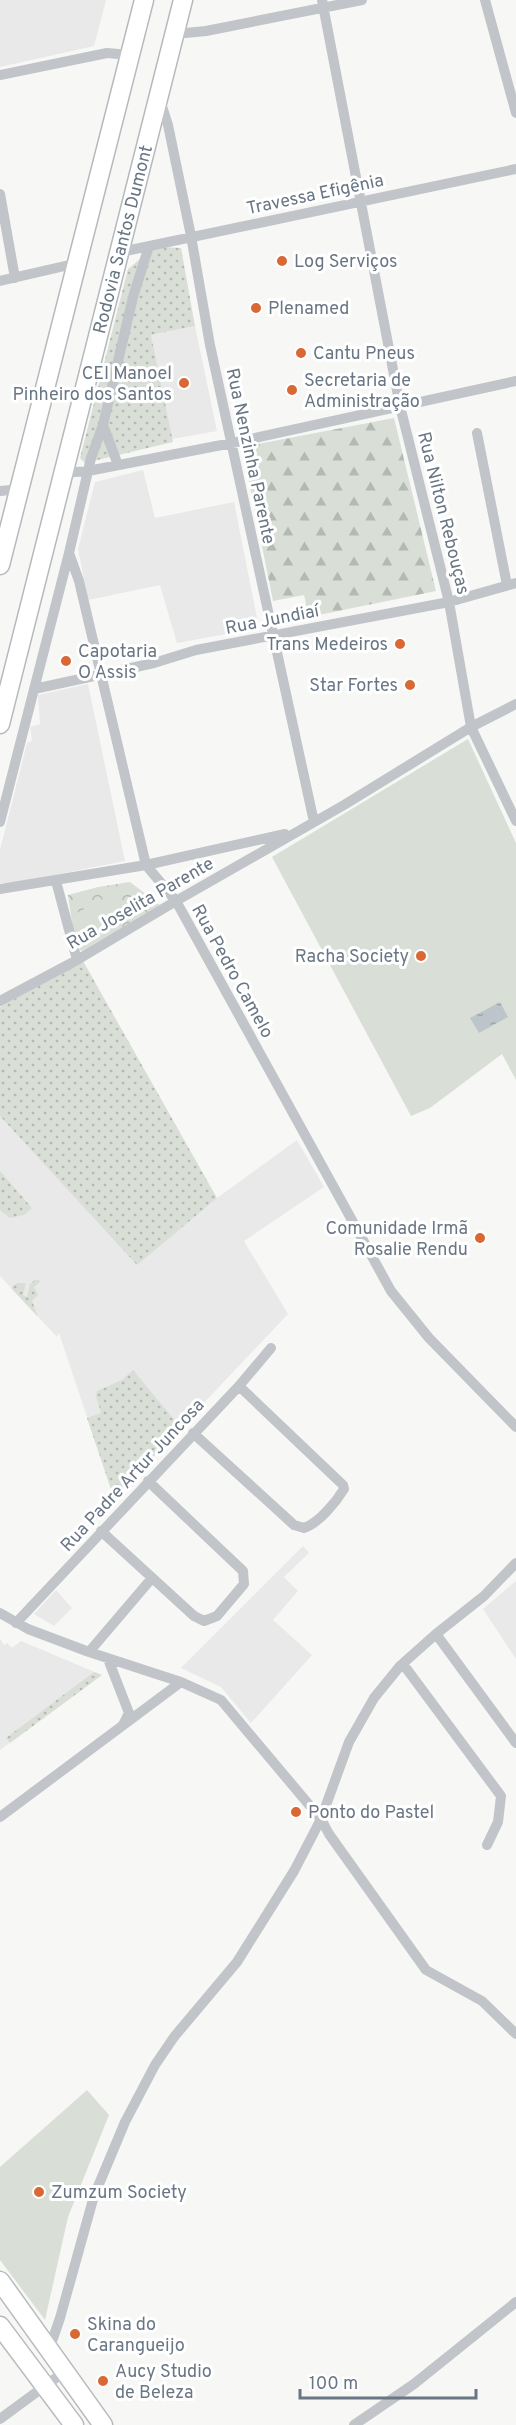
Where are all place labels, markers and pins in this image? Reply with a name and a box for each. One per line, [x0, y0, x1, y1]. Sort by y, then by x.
place label: Log Serviços [294, 251, 397, 274]
marker: Log Serviços [275, 254, 289, 268]
place label: Plenamed [268, 298, 350, 321]
marker: Plenamed [249, 301, 263, 315]
place label: Cantu Pneus [313, 343, 415, 366]
marker: Cantu Pneus [294, 346, 308, 360]
place label: CEI Manoel Pinheiro dos Santos [13, 363, 172, 407]
place label: Secretaria de Administração [304, 370, 420, 414]
marker: CEI Manoel Pinheiro dos Santos [177, 376, 191, 390]
marker: Secretaria de Administração [285, 383, 299, 397]
place label: Trans Medeiros [266, 634, 388, 657]
marker: Trans Medeiros [393, 637, 407, 651]
place label: Capotaria O Assis [78, 641, 157, 685]
marker: Capotaria O Assis [59, 654, 73, 668]
place label: Star Fortes [309, 675, 398, 698]
marker: Star Fortes [403, 678, 417, 692]
place label: Racha Society [295, 946, 409, 969]
marker: Racha Society [414, 949, 428, 963]
place label: Comunidade Irmã Rosalie Rendu [326, 1218, 468, 1262]
marker: Comunidade Irmã Rosalie Rendu [473, 1231, 487, 1245]
place label: Ponto do Pastel [308, 1802, 434, 1825]
marker: Ponto do Pastel [289, 1805, 303, 1819]
place label: Zumzum Society [51, 2182, 187, 2205]
marker: Zumzum Society [32, 2185, 46, 2199]
place label: Skina do Carangueijo [87, 2314, 185, 2358]
marker: Skina do Carangueijo [68, 2327, 82, 2341]
place label: Aucy Studio de Beleza [115, 2361, 212, 2405]
marker: Aucy Studio de Beleza [96, 2374, 110, 2388]

